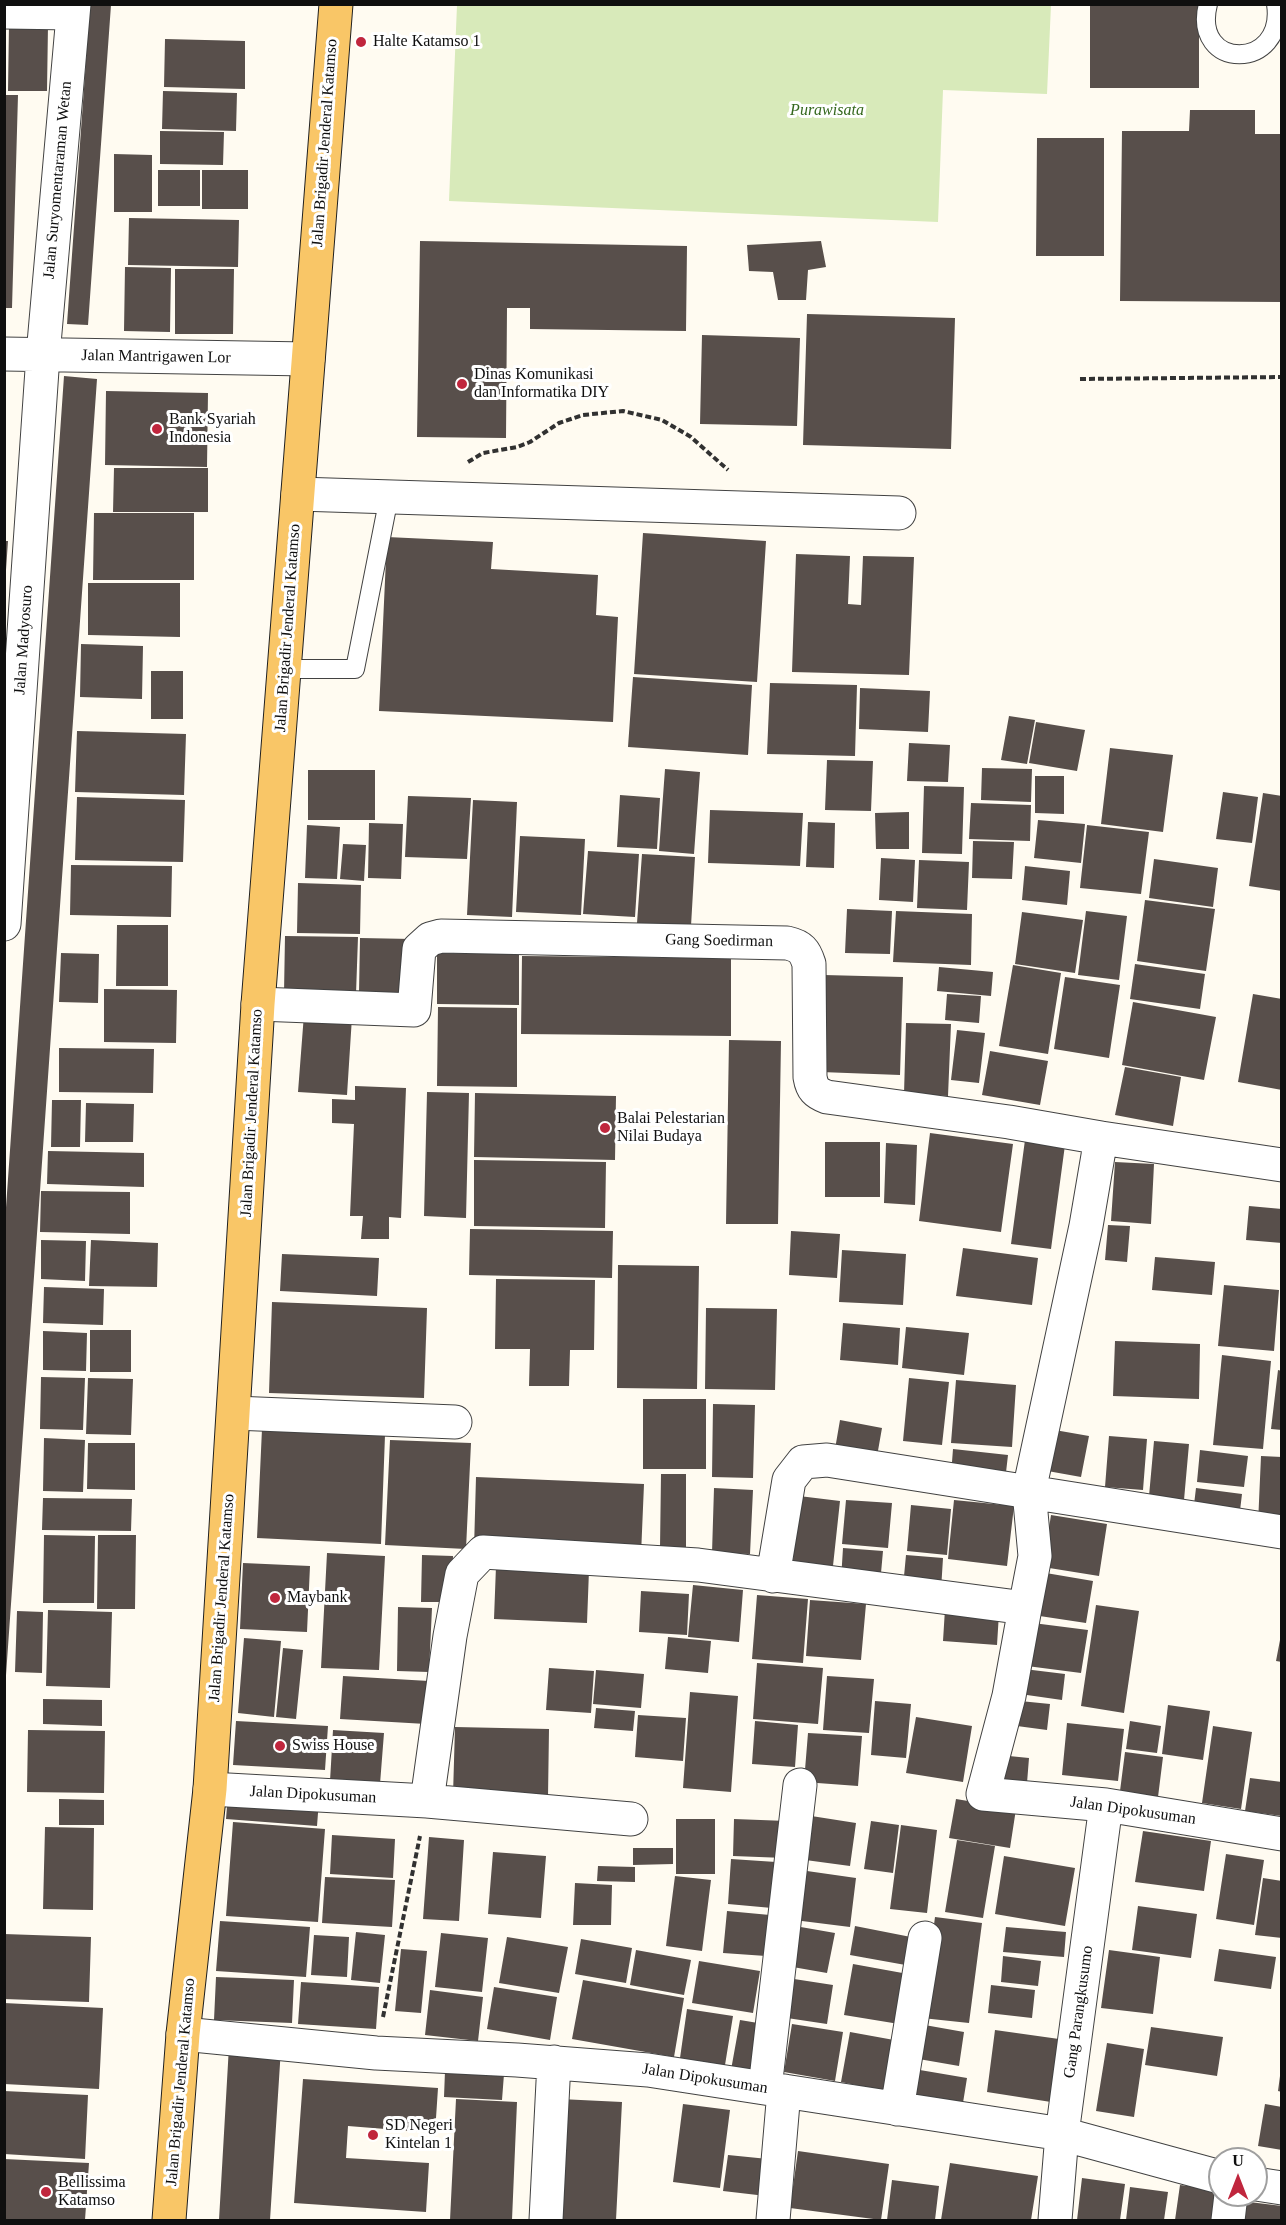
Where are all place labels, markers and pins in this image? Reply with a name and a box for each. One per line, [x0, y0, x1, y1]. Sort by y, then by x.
place label: Halte Katamso 1 [373, 32, 481, 52]
marker: Halte Katamso 1 [354, 35, 368, 49]
place label: Dinas Komunikasi dan Informatika DIY [474, 365, 609, 403]
marker: Dinas Komunikasi dan Informatika DIY [455, 377, 469, 391]
place label: Bank Syariah Indonesia [169, 410, 256, 448]
marker: Bank Syariah Indonesia [150, 422, 164, 436]
place label: Balai Pelestarian Nilai Budaya [617, 1109, 725, 1147]
marker: Balai Pelestarian Nilai Budaya [598, 1121, 612, 1135]
place label: Maybank [287, 1588, 347, 1608]
marker: Maybank [268, 1591, 282, 1605]
place label: Swiss House [292, 1736, 374, 1756]
marker: Swiss House [273, 1739, 287, 1753]
place label: SD Negeri Kintelan 1 [385, 2116, 453, 2154]
marker: SD Negeri Kintelan 1 [366, 2128, 380, 2142]
place label: Bellissima Katamso [58, 2173, 126, 2211]
marker: Bellissima Katamso [39, 2185, 53, 2199]

